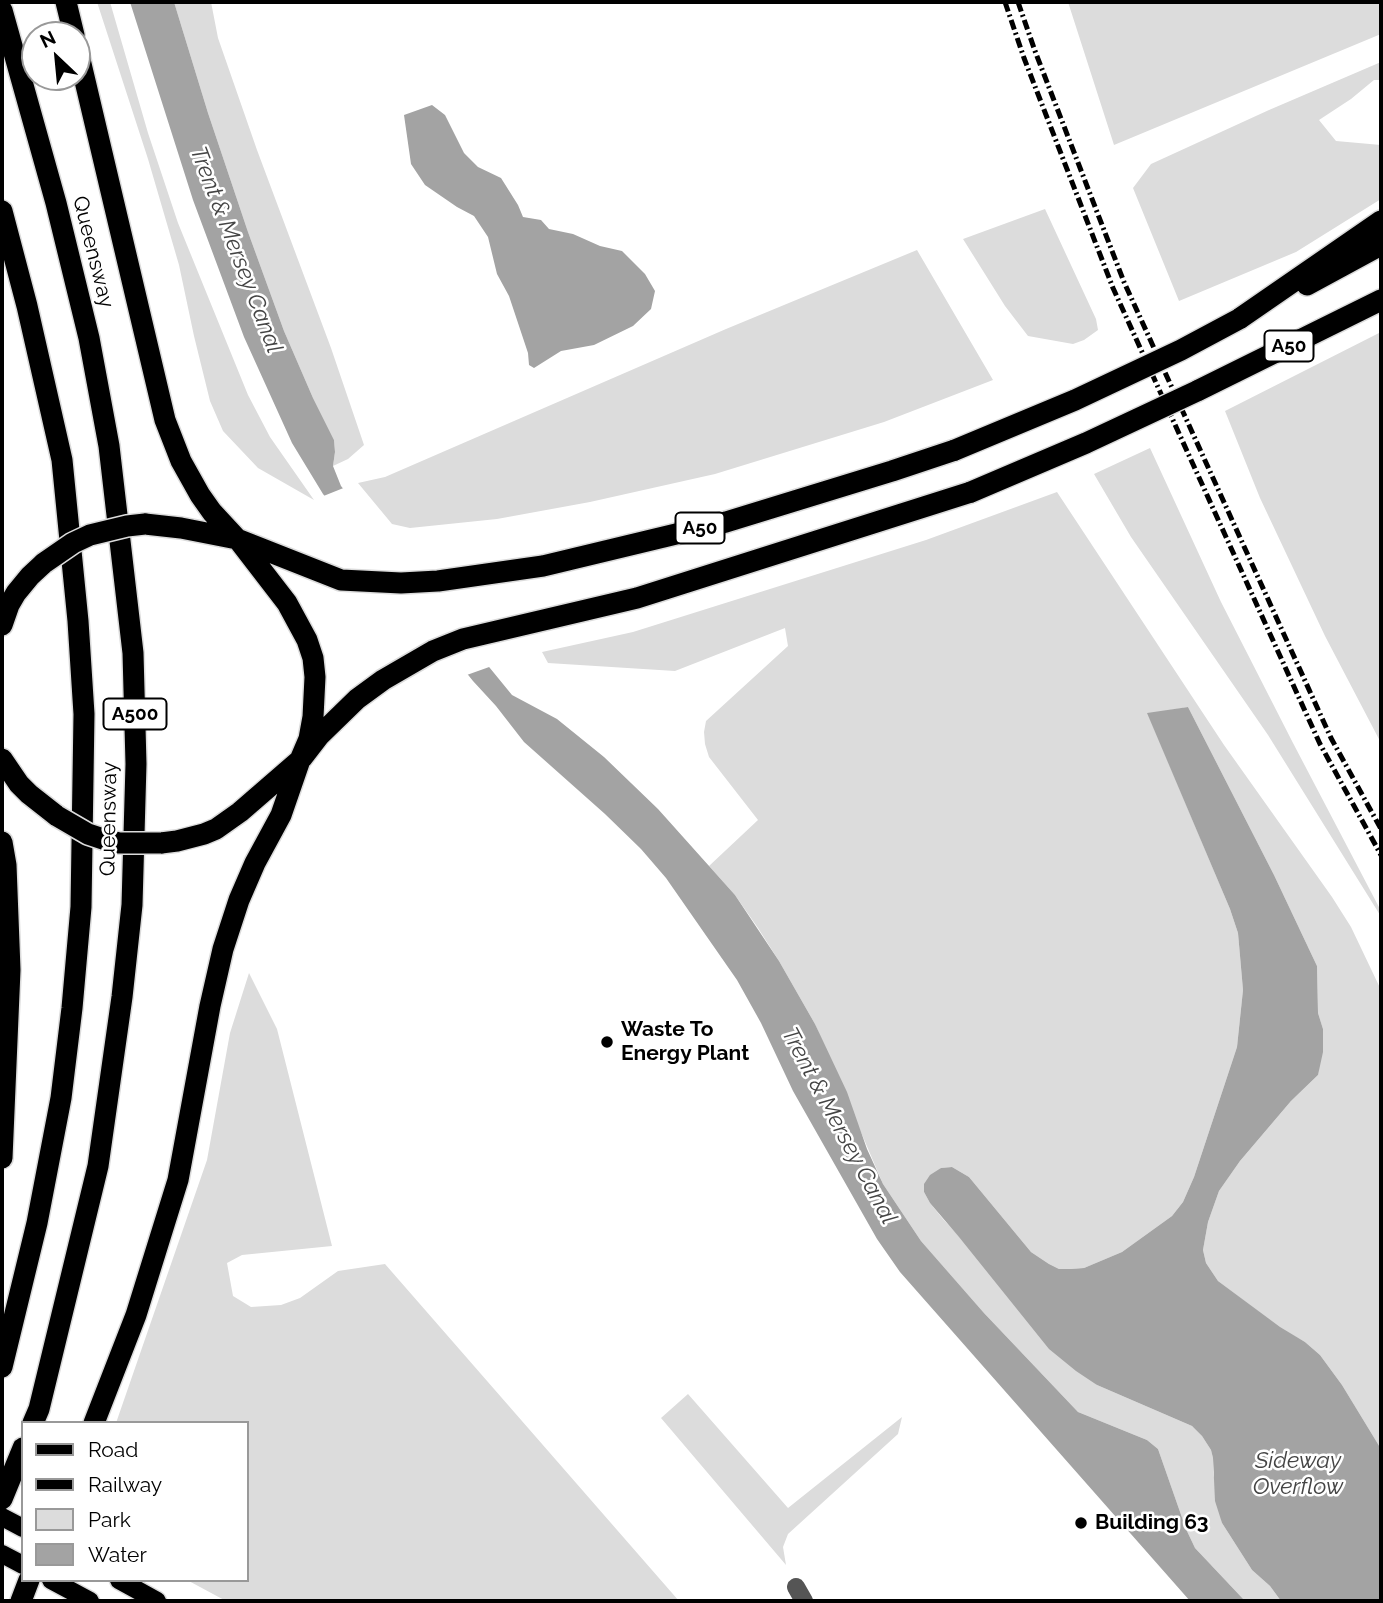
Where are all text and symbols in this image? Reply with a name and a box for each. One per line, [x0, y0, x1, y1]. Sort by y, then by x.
north arrow [21, 21, 91, 91]
text: N [36, 26, 59, 52]
water label: Trent & Mersey Canal [184, 143, 288, 357]
street label: Queensway [67, 193, 119, 311]
road number: A50 [1264, 330, 1314, 362]
road number: A50 [676, 512, 724, 544]
road number: A500 [104, 698, 166, 730]
street label: Queensway [95, 762, 123, 876]
place label: Waste To Energy Plant [621, 1017, 749, 1067]
water label: Trent & Mersey Canal [775, 1023, 903, 1229]
marker: Waste To Energy Plant [599, 1034, 615, 1050]
legend [21, 1421, 248, 1582]
text: Road [88, 1437, 138, 1462]
water label: Sideway Overflow [1253, 1447, 1343, 1501]
text: Railway [88, 1472, 162, 1497]
text: Park [88, 1507, 131, 1532]
place label: Building 63 [1095, 1510, 1209, 1536]
marker: Building 63 [1073, 1515, 1089, 1531]
text: Water [88, 1542, 147, 1567]

